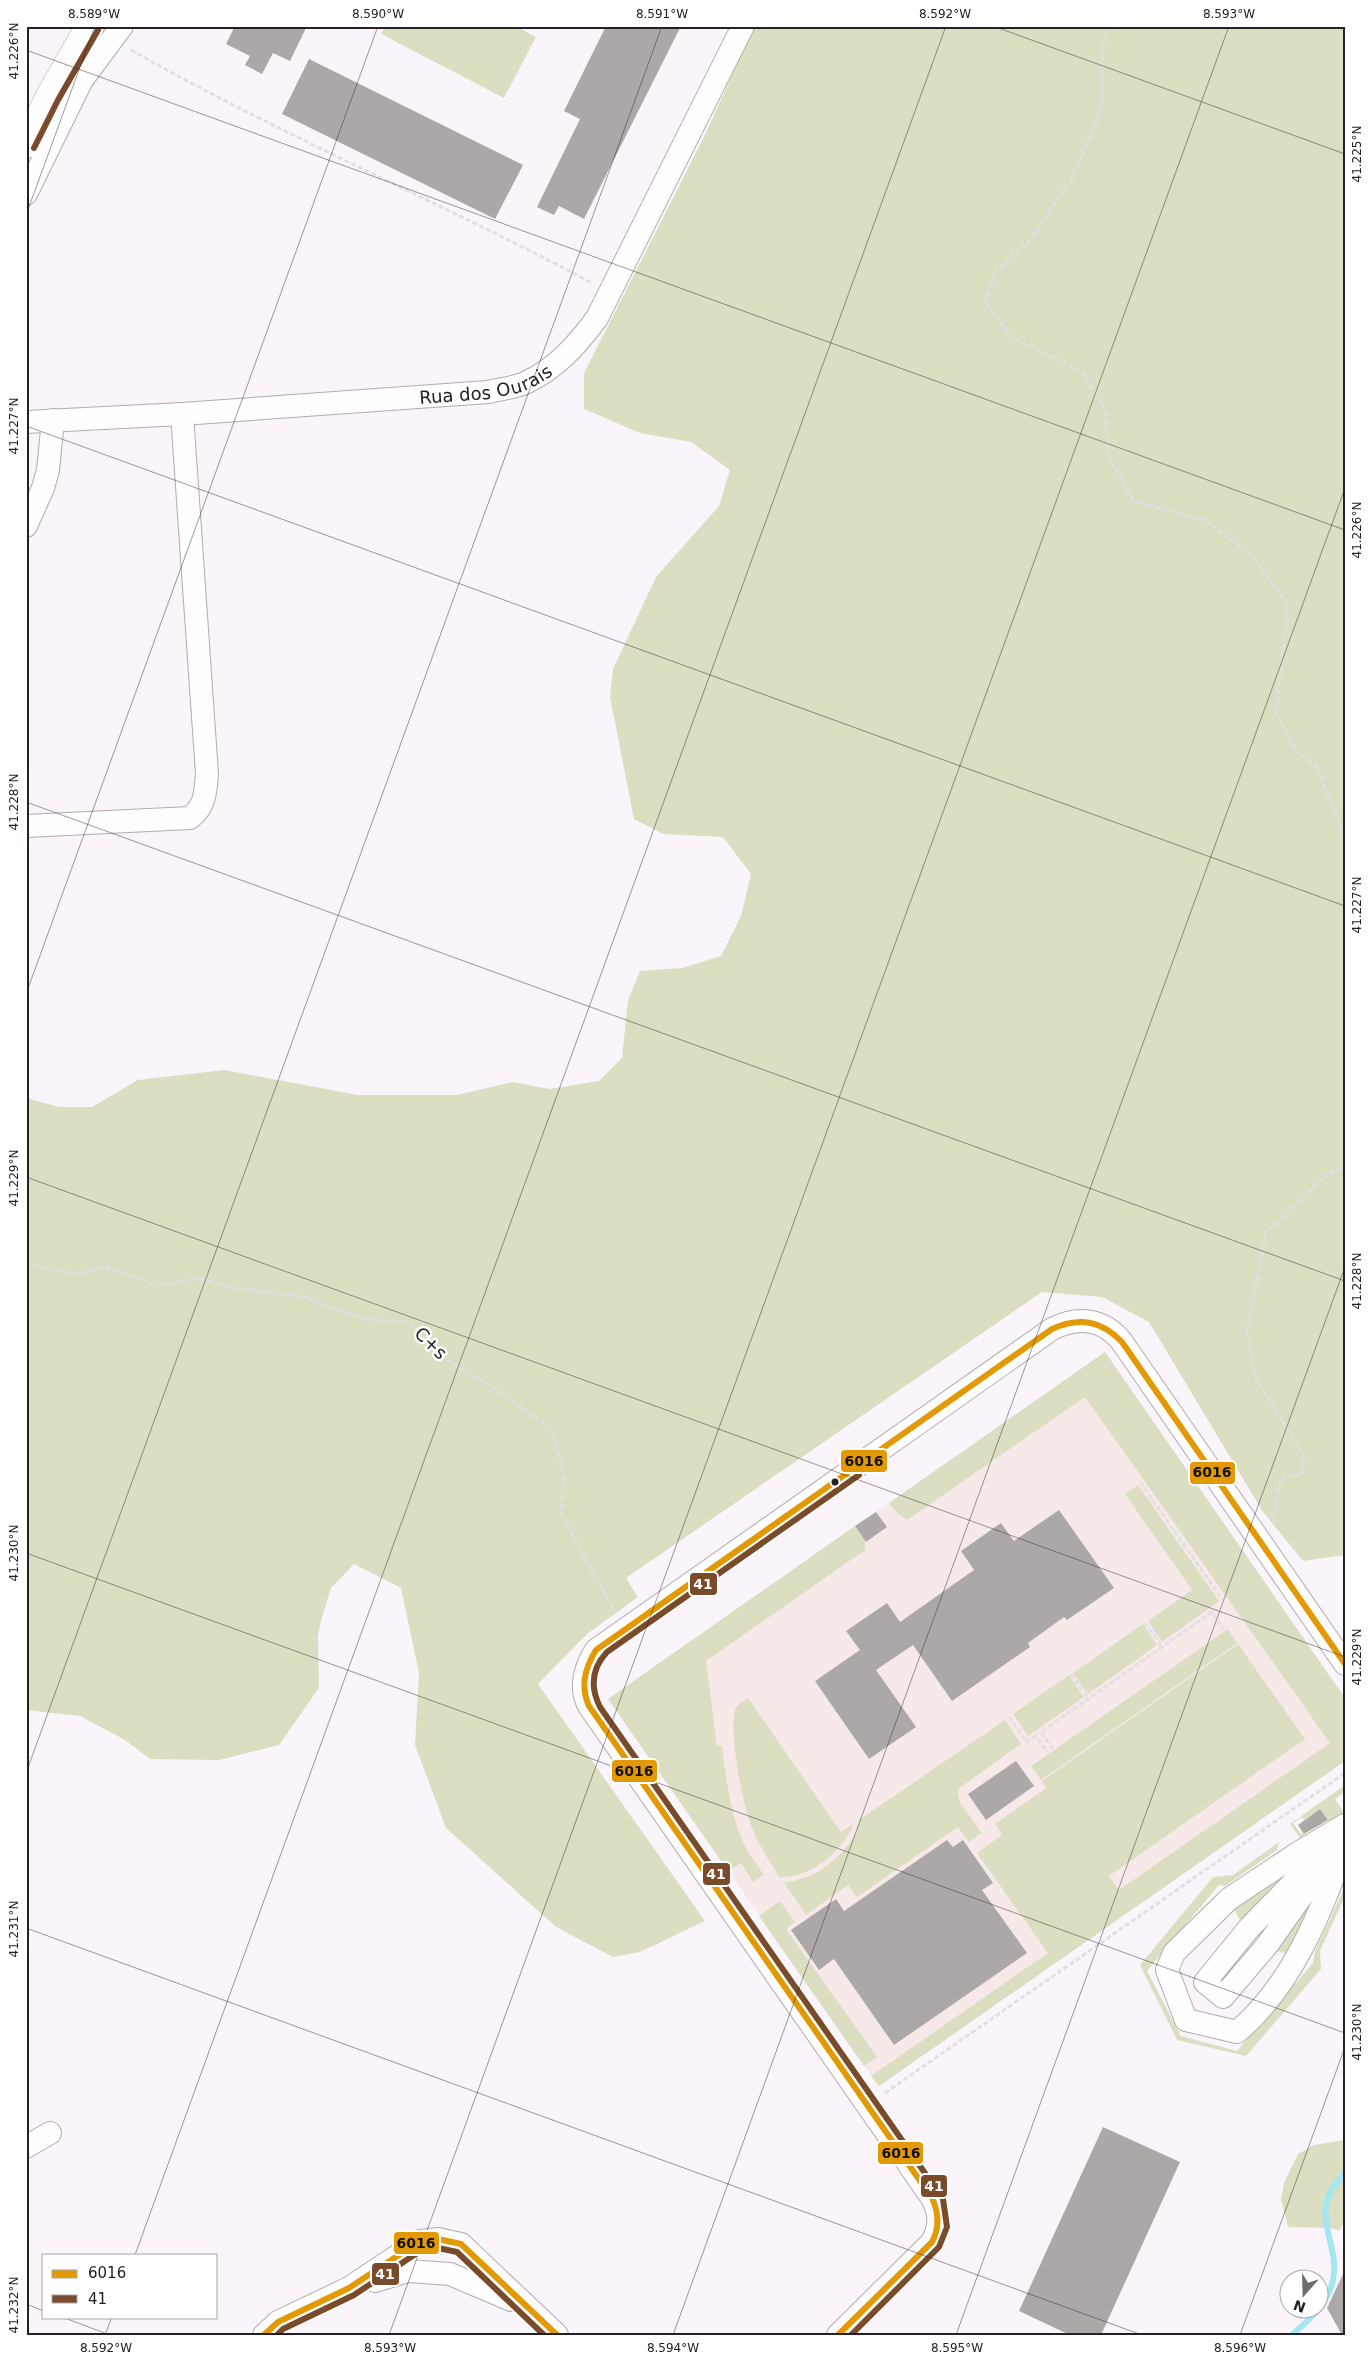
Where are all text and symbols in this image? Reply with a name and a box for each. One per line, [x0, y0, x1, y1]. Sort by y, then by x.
text: 8.589°W [68, 7, 120, 21]
text: 8.590°W [352, 7, 404, 21]
text: 8.591°W [636, 7, 688, 21]
text: 8.592°W [919, 7, 971, 21]
text: 8.593°W [1203, 7, 1255, 21]
text: 41.226°N [7, 23, 21, 79]
text: 41.225°N [1350, 126, 1364, 182]
street label: Rua dos Ourais [418, 360, 556, 407]
text: 41.227°N [7, 398, 21, 454]
text: 41.226°N [1350, 502, 1364, 558]
text: 41.228°N [7, 774, 21, 830]
text: 41.227°N [1350, 877, 1364, 933]
text: 41.229°N [7, 1150, 21, 1206]
text: 41.228°N [1350, 1253, 1364, 1309]
street label: C+s [410, 1323, 452, 1363]
line badge: 6016 [840, 1449, 888, 1473]
text: 6016 [845, 1453, 883, 1469]
line badge: 6016 [1189, 1461, 1236, 1485]
text: 6016 [1193, 1464, 1231, 1480]
unlabelled marker [830, 1477, 840, 1487]
text: 41.230°N [7, 1525, 21, 1581]
line badge: 41 [689, 1572, 718, 1596]
text: 41 [693, 1576, 713, 1592]
text: 41.229°N [1350, 1629, 1364, 1685]
line badge: 6016 [611, 1759, 658, 1783]
text: 6016 [615, 1763, 653, 1779]
line badge: 41 [702, 1862, 731, 1886]
text: 41 [706, 1866, 726, 1882]
text: 41.231°N [7, 1901, 21, 1957]
text: 41.230°N [1350, 2004, 1364, 2060]
line badge: 6016 [877, 2141, 924, 2165]
text: 6016 [882, 2145, 920, 2161]
line badge: 41 [920, 2174, 948, 2198]
text: 41 [924, 2178, 944, 2194]
line badge: 6016 [393, 2231, 440, 2255]
text: 6016 [397, 2235, 435, 2251]
legend [42, 2254, 218, 2318]
line badge: 41 [371, 2262, 400, 2286]
text: 6016 [88, 2264, 126, 2282]
text: 41 [375, 2266, 395, 2282]
north arrow [1278, 2268, 1328, 2318]
text: 41.232°N [7, 2277, 21, 2333]
text: 41 [88, 2290, 107, 2308]
text: N [1291, 2297, 1308, 2316]
text: 8.592°W [80, 2341, 132, 2355]
text: 8.593°W [364, 2341, 416, 2355]
text: 8.594°W [647, 2341, 699, 2355]
text: 8.595°W [931, 2341, 983, 2355]
text: 8.596°W [1214, 2341, 1266, 2355]

